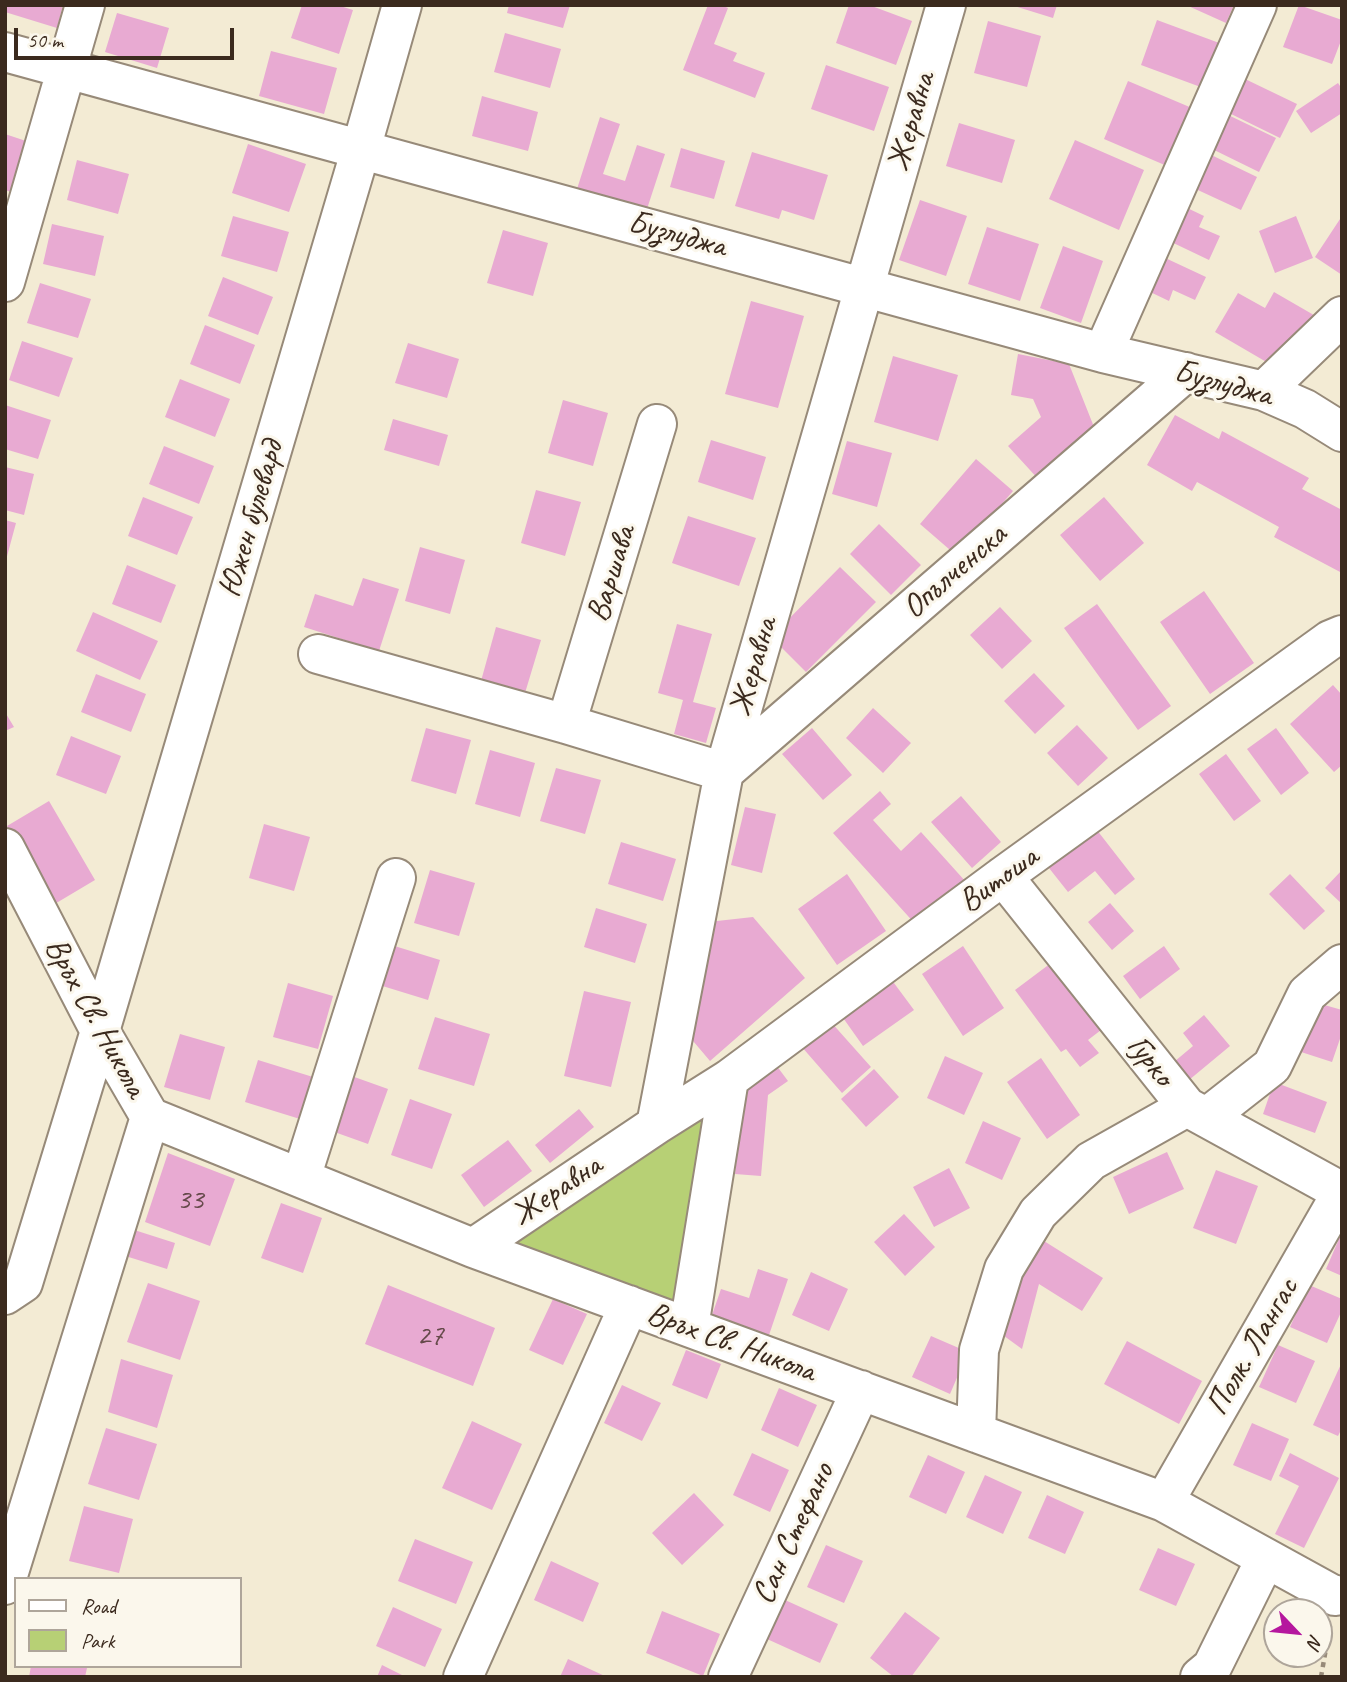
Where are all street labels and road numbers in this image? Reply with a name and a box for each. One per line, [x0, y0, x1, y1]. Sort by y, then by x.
street label: Жеравна [879, 68, 945, 176]
street label: Бузлуджа [624, 203, 730, 267]
street label: Бузлуджа [1170, 352, 1276, 416]
street label: Южен булевард [211, 436, 293, 602]
street label: Опълченска [895, 516, 1015, 628]
street label: Варшава [579, 521, 645, 627]
street label: Жеравна [721, 613, 787, 721]
street label: Витоша [951, 838, 1047, 922]
street label: Връх Св. Никола [35, 931, 155, 1105]
street label: Гурко [1118, 1027, 1182, 1095]
street label: Жеравна [504, 1147, 610, 1235]
street label: Полк. Лангас [1198, 1271, 1308, 1423]
street label: Връх Св. Никола [641, 1294, 821, 1392]
street label: Сан Стефано [744, 1457, 844, 1611]

